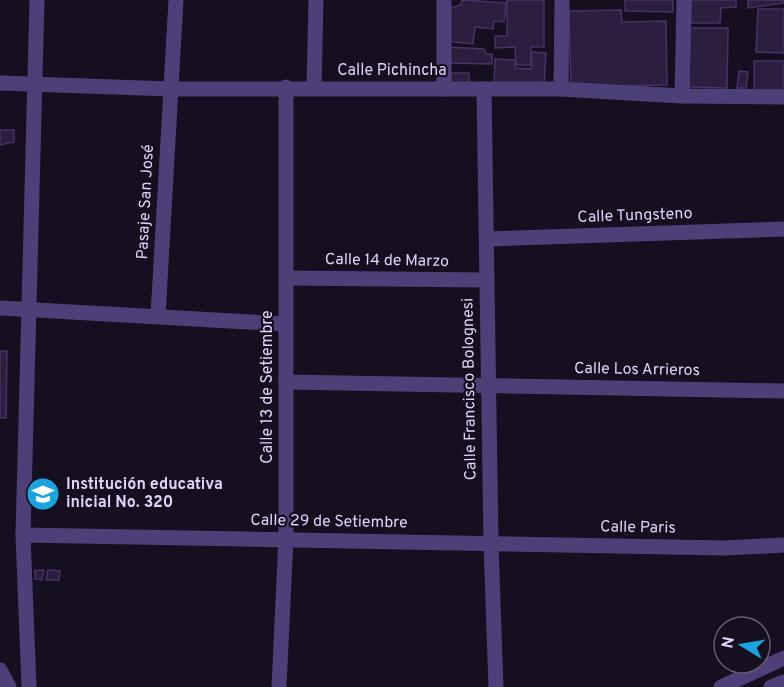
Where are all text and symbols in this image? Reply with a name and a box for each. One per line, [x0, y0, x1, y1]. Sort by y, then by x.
street label: Calle Pichincha [337, 61, 447, 81]
street label: Pasaje San José [133, 144, 159, 260]
street label: Calle Tungsteno [577, 204, 693, 228]
street label: Calle 14 de Marzo [325, 250, 449, 272]
street label: Calle Francisco Bolognesi [458, 298, 482, 480]
street label: Calle 13 de Setiembre [258, 310, 278, 464]
street label: Calle Los Arrieros [574, 359, 700, 381]
place label: Institución educativa inicial No. 320 [66, 475, 223, 513]
school or university icon: Institución educativa inicial No. 320 [25, 476, 61, 512]
street label: Calle 29 de Setiembre [250, 511, 408, 533]
street label: Calle Paris [600, 517, 676, 539]
north arrow [712, 615, 772, 675]
text: N [718, 635, 740, 650]

